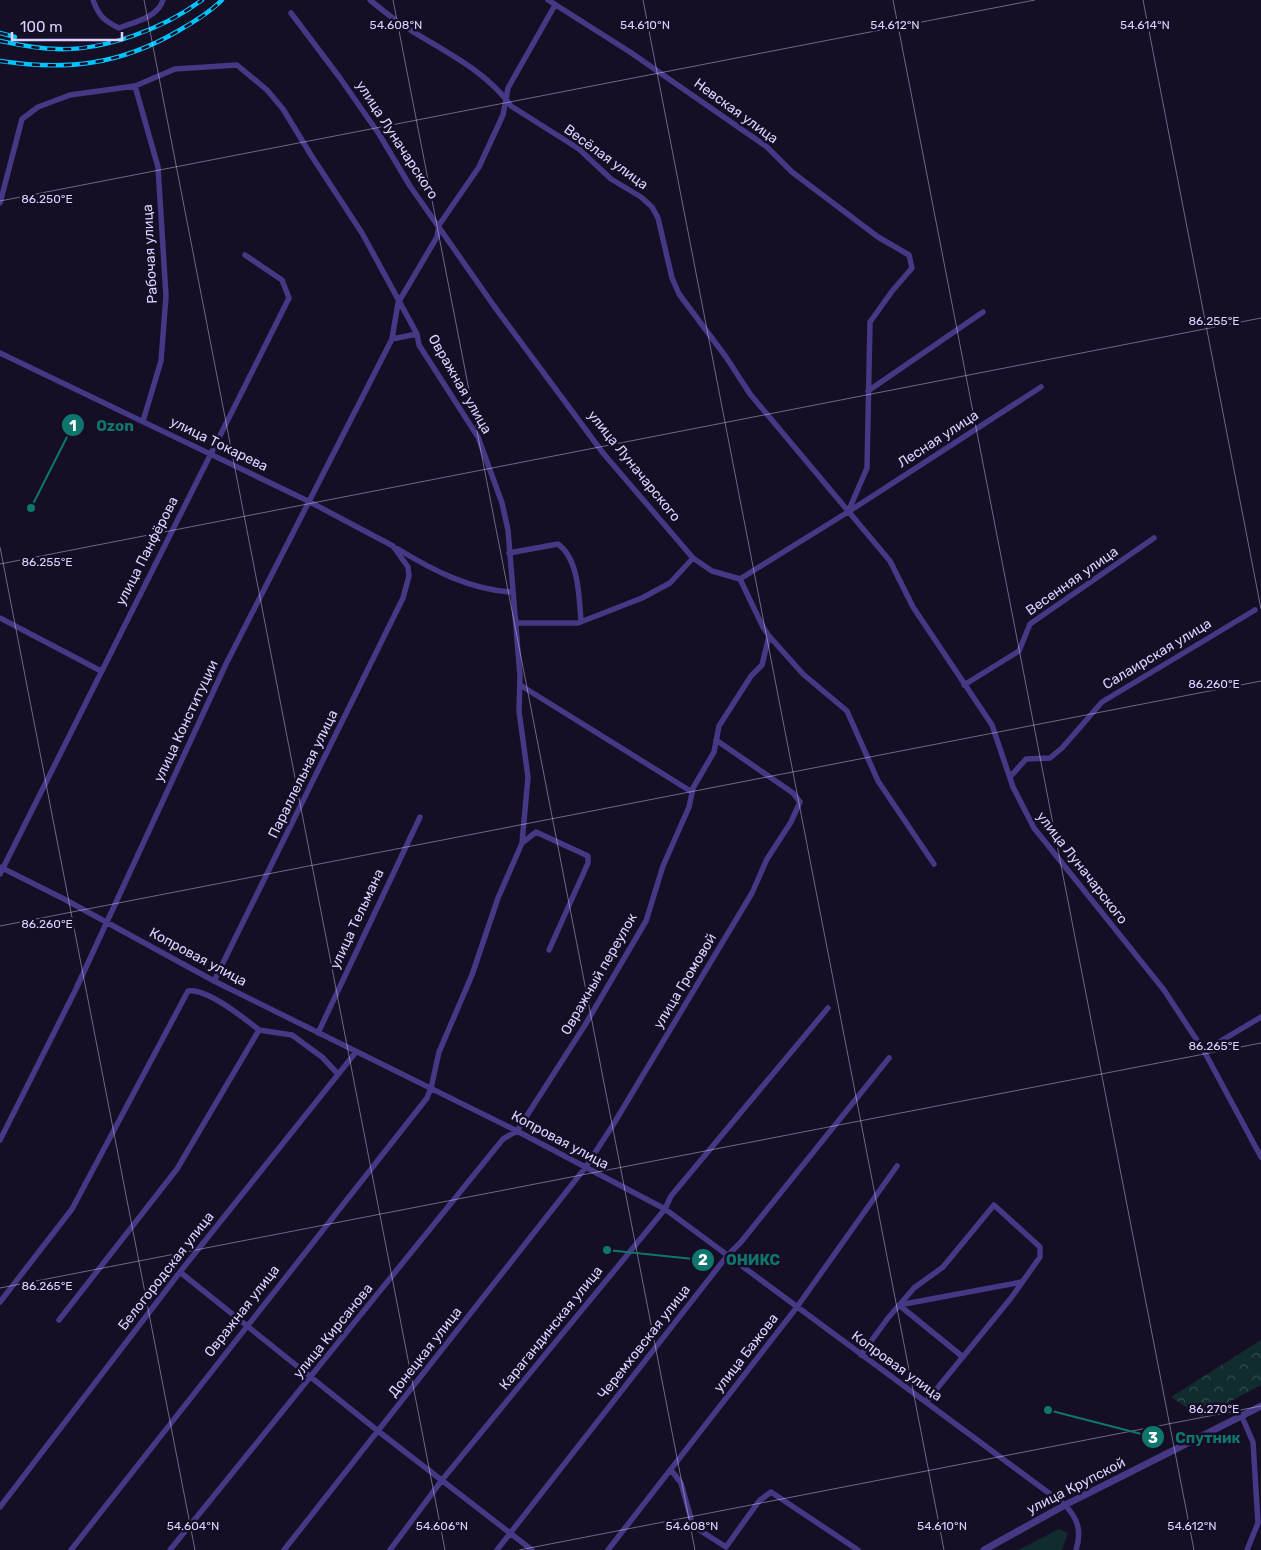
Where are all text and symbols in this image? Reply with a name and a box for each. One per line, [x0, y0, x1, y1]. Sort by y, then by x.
scale bar [12, 10, 122, 42]
text: 100 m [20, 18, 62, 36]
text: 54.608°N [370, 18, 422, 32]
text: 54.610°N [620, 18, 670, 32]
text: 54.612°N [870, 18, 920, 32]
text: 54.614°N [1120, 18, 1170, 32]
street label: Невская улица [691, 75, 781, 147]
street label: улица Луначарского [352, 77, 442, 203]
street label: Весёлая улица [561, 121, 651, 193]
text: 86.250°E [21, 192, 73, 206]
street label: Рабочая улица [139, 204, 161, 304]
text: 86.255°E [1188, 314, 1240, 328]
street label: Овражная улица [425, 331, 495, 437]
street label: улица Луначарского [584, 407, 684, 525]
street label: Лесная улица [894, 407, 982, 471]
callout: Ozon [61, 410, 144, 440]
street label: улица Токарева [167, 413, 271, 475]
text: 1 [69, 417, 77, 435]
text: Ozon [96, 417, 134, 435]
street label: улица Панфёрова [112, 494, 182, 608]
street label: Весенняя улица [1023, 543, 1121, 619]
text: 86.255°E [21, 555, 73, 569]
street label: Салаирская улица [1099, 615, 1215, 693]
street label: улица Конституции [150, 657, 222, 785]
text: 86.260°E [1188, 677, 1240, 691]
street label: Параллельная улица [265, 707, 341, 841]
street label: улица Луначарского [1033, 808, 1131, 928]
street label: улица Тельмана [326, 866, 388, 972]
street label: Овражный переулок [557, 910, 641, 1038]
text: 86.260°E [21, 917, 73, 931]
street label: Копровая улица [146, 924, 250, 990]
street label: улица Громовой [650, 930, 720, 1032]
text: 86.265°E [1188, 1039, 1240, 1053]
street label: Копровая улица [508, 1107, 612, 1173]
street label: Белогородская улица [114, 1208, 218, 1334]
callout: ОНИКС [690, 1245, 790, 1275]
text: 2 [698, 1251, 708, 1269]
text: ОНИКС [726, 1251, 780, 1269]
street label: Овражная улица [201, 1262, 283, 1360]
street label: Карагандинская улица [496, 1263, 606, 1393]
text: 86.265°E [21, 1279, 73, 1293]
street label: улица Кирсанова [290, 1280, 376, 1382]
street label: Черемховская улица [594, 1281, 694, 1403]
street label: Донецкая улица [385, 1304, 465, 1400]
street label: улица Бажова [710, 1310, 782, 1396]
street label: Копровая улица [848, 1327, 946, 1405]
text: 86.270°E [1189, 1402, 1239, 1416]
callout: Спутник [1140, 1422, 1250, 1452]
text: 3 [1148, 1429, 1158, 1447]
text: Спутник [1175, 1429, 1241, 1447]
street label: улица Крупской [1024, 1454, 1128, 1518]
text: 54.604°N [167, 1519, 219, 1533]
text: 54.606°N [416, 1519, 468, 1533]
text: 54.608°N [666, 1519, 718, 1533]
text: 54.610°N [917, 1519, 967, 1533]
text: 54.612°N [1167, 1519, 1217, 1533]

